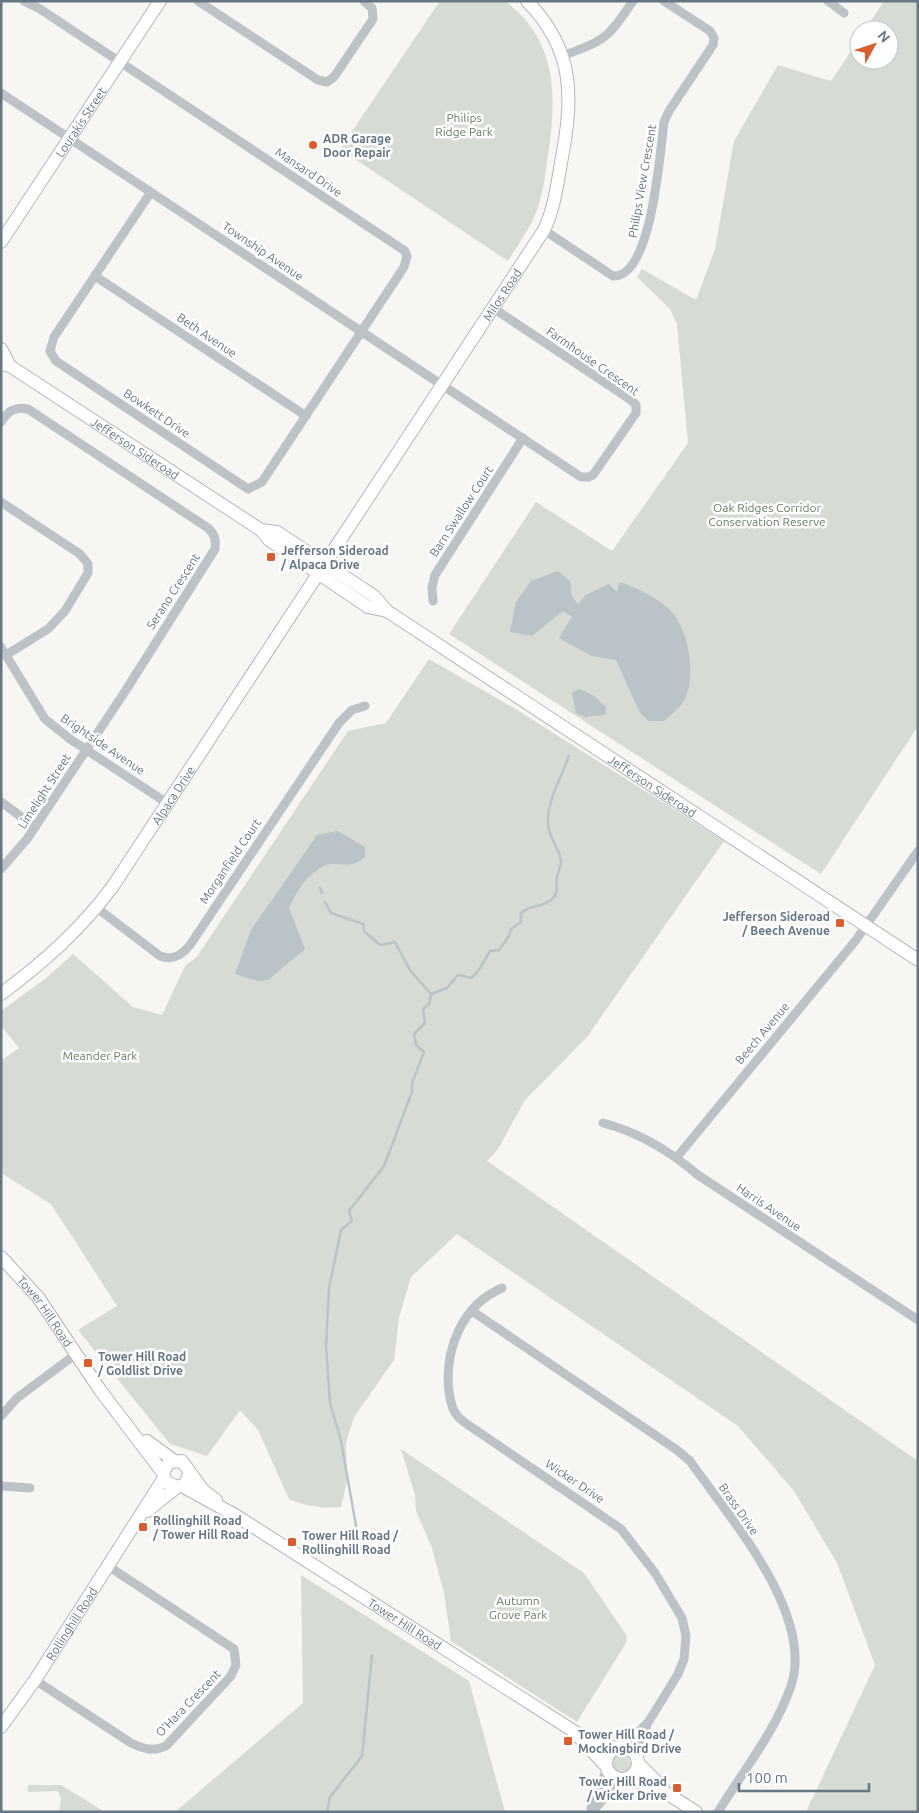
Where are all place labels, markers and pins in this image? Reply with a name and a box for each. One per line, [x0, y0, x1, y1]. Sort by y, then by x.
place label: ADR Garage Door Repair [323, 132, 391, 159]
marker: ADR Garage Door Repair [307, 139, 319, 151]
place label: Jefferson Sideroad / Alpaca Drive [280, 544, 389, 571]
marker: Jefferson Sideroad / Alpaca Drive [265, 551, 277, 563]
place label: Jefferson Sideroad / Beech Avenue [722, 910, 830, 937]
marker: Jefferson Sideroad / Beech Avenue [834, 917, 846, 929]
place label: Tower Hill Road / Goldlist Drive [97, 1350, 186, 1377]
marker: Tower Hill Road / Goldlist Drive [82, 1357, 94, 1369]
place label: Rollinghill Road / Tower Hill Road [152, 1514, 249, 1541]
marker: Rollinghill Road / Tower Hill Road [137, 1521, 149, 1533]
place label: Tower Hill Road / Rollinghill Road [302, 1529, 399, 1556]
marker: Tower Hill Road / Rollinghill Road [286, 1536, 298, 1548]
place label: Tower Hill Road / Mockingbird Drive [578, 1728, 682, 1755]
marker: Tower Hill Road / Mockingbird Drive [562, 1735, 574, 1747]
place label: Tower Hill Road / Wicker Drive [579, 1775, 667, 1802]
marker: Tower Hill Road / Wicker Drive [671, 1782, 683, 1794]

